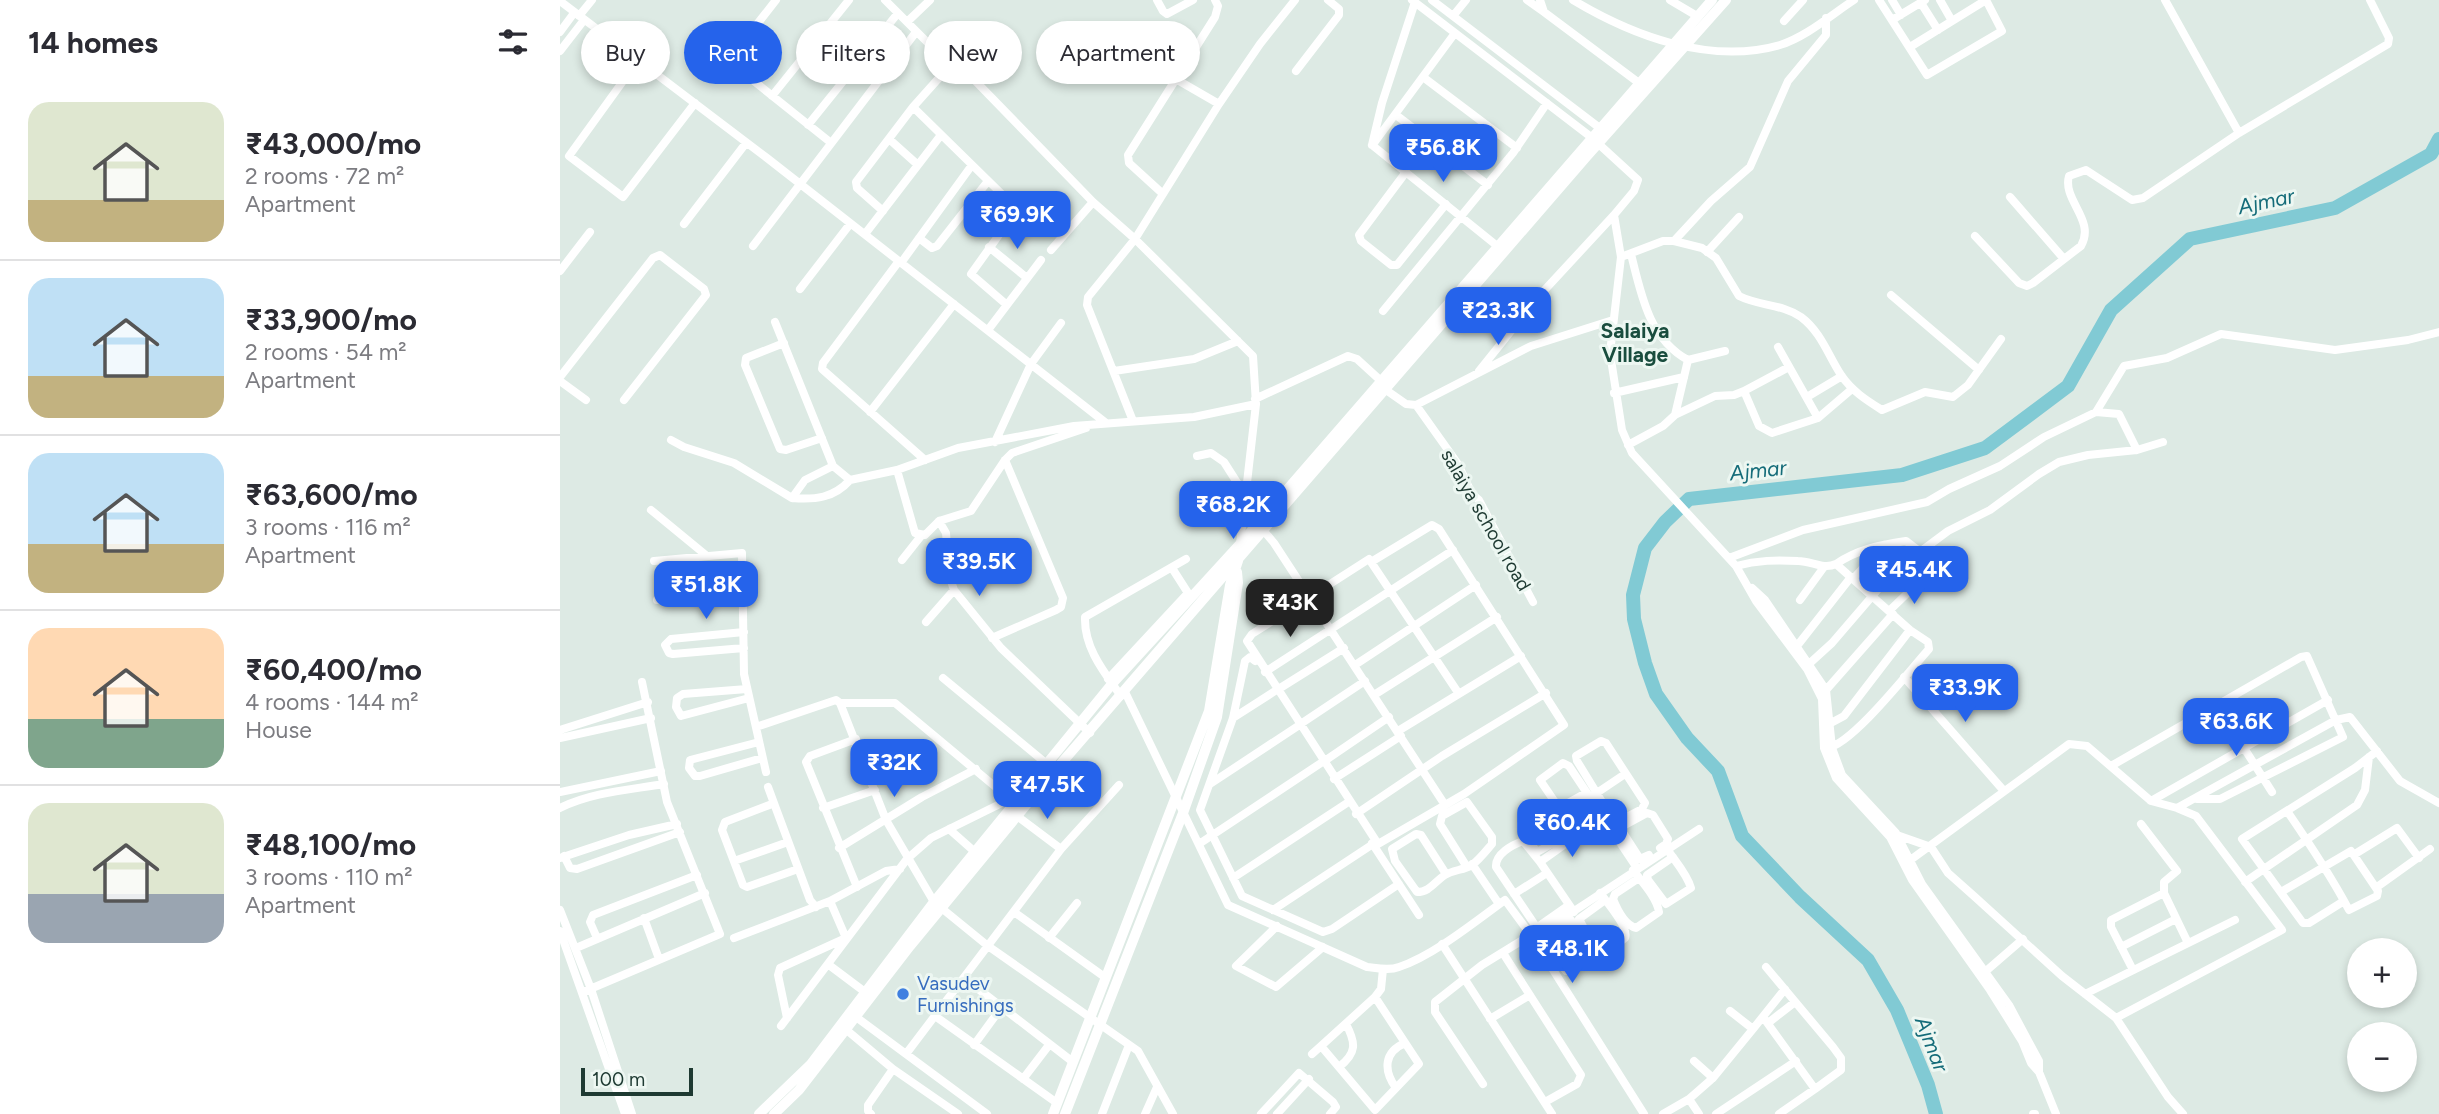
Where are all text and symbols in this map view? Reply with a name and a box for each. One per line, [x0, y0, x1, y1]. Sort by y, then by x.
chip: Buy [581, 21, 670, 84]
chip: Rent [684, 21, 782, 84]
chip: Filters [796, 21, 910, 84]
chip: New [924, 21, 1022, 84]
chip: Apartment [1036, 21, 1200, 84]
icon: filters [494, 23, 532, 61]
text: 14 homes [28, 24, 158, 61]
pin: ₹56.8K [1386, 124, 1500, 184]
text: ₹43,000/mo [245, 125, 421, 162]
icon: home [84, 130, 168, 214]
text: ₹56.8K [1405, 133, 1481, 161]
text: 2 rooms · 72 m² [245, 162, 404, 190]
water label: Ajmar [2235, 183, 2297, 219]
text: Apartment [245, 190, 356, 218]
pin: ₹69.9K [960, 191, 1074, 251]
text: ₹69.9K [980, 200, 1054, 228]
pin: ₹23.3K [1441, 288, 1555, 347]
text: ₹23.3K [1461, 296, 1535, 324]
text: ₹33,900/mo [245, 301, 417, 338]
icon: home [84, 306, 168, 390]
district label: Salaiya Village [1601, 318, 1669, 367]
text: 2 rooms · 54 m² [245, 338, 407, 366]
text: Apartment [245, 366, 356, 394]
street label: salaiya school road [1436, 445, 1536, 595]
water label: Ajmar [1727, 454, 1789, 486]
text: ₹63,600/mo [245, 476, 418, 513]
icon: home [84, 481, 168, 565]
pin: ₹68.2K [1176, 482, 1290, 541]
text: ₹68.2K [1195, 490, 1271, 518]
text: 3 rooms · 116 m² [245, 513, 411, 541]
pin: ₹39.5K [922, 538, 1036, 598]
text: Apartment [245, 541, 356, 569]
pin: ₹45.4K [1857, 546, 1971, 606]
text: ₹39.5K [942, 547, 1016, 575]
text: ₹45.4K [1875, 555, 1953, 583]
pin: ₹51.8K [649, 562, 763, 621]
text: ₹51.8K [670, 570, 742, 598]
pin: ₹43K [1249, 580, 1331, 639]
text: ₹43K [1262, 588, 1318, 616]
text: ₹60,400/mo [245, 651, 422, 688]
icon: home [84, 656, 168, 740]
pin: ₹33.9K [1908, 664, 2022, 724]
text: ₹33.9K [1928, 673, 2002, 701]
text: 4 rooms · 144 m² [245, 688, 419, 716]
pin: ₹63.6K [2179, 698, 2293, 758]
text: ₹63.6K [2199, 707, 2273, 735]
text: House [245, 716, 312, 744]
pin: ₹32K [853, 740, 935, 799]
text: ₹32K [866, 748, 922, 776]
pin: ₹47.5K [990, 762, 1104, 821]
text: ₹47.5K [1009, 770, 1085, 798]
pin: ₹60.4K [1515, 800, 1629, 859]
text: ₹60.4K [1533, 808, 1611, 836]
text: ₹48,100/mo [245, 826, 416, 863]
icon: home [84, 831, 168, 915]
text: 3 rooms · 110 m² [245, 863, 412, 891]
text: Apartment [245, 891, 356, 919]
pin: ₹48.1K [1515, 926, 1629, 985]
text: ₹48.1K [1535, 934, 1609, 962]
map controls [2347, 938, 2417, 1092]
button: + [2347, 938, 2417, 1008]
place label: Vasudev Furnishings [917, 972, 1014, 1017]
marker: Vasudev Furnishings [895, 986, 911, 1002]
water label: Ajmar [1910, 1012, 1954, 1076]
button: − [2347, 1022, 2417, 1092]
scale bar [581, 1065, 693, 1097]
text: 100 m [592, 1068, 645, 1091]

